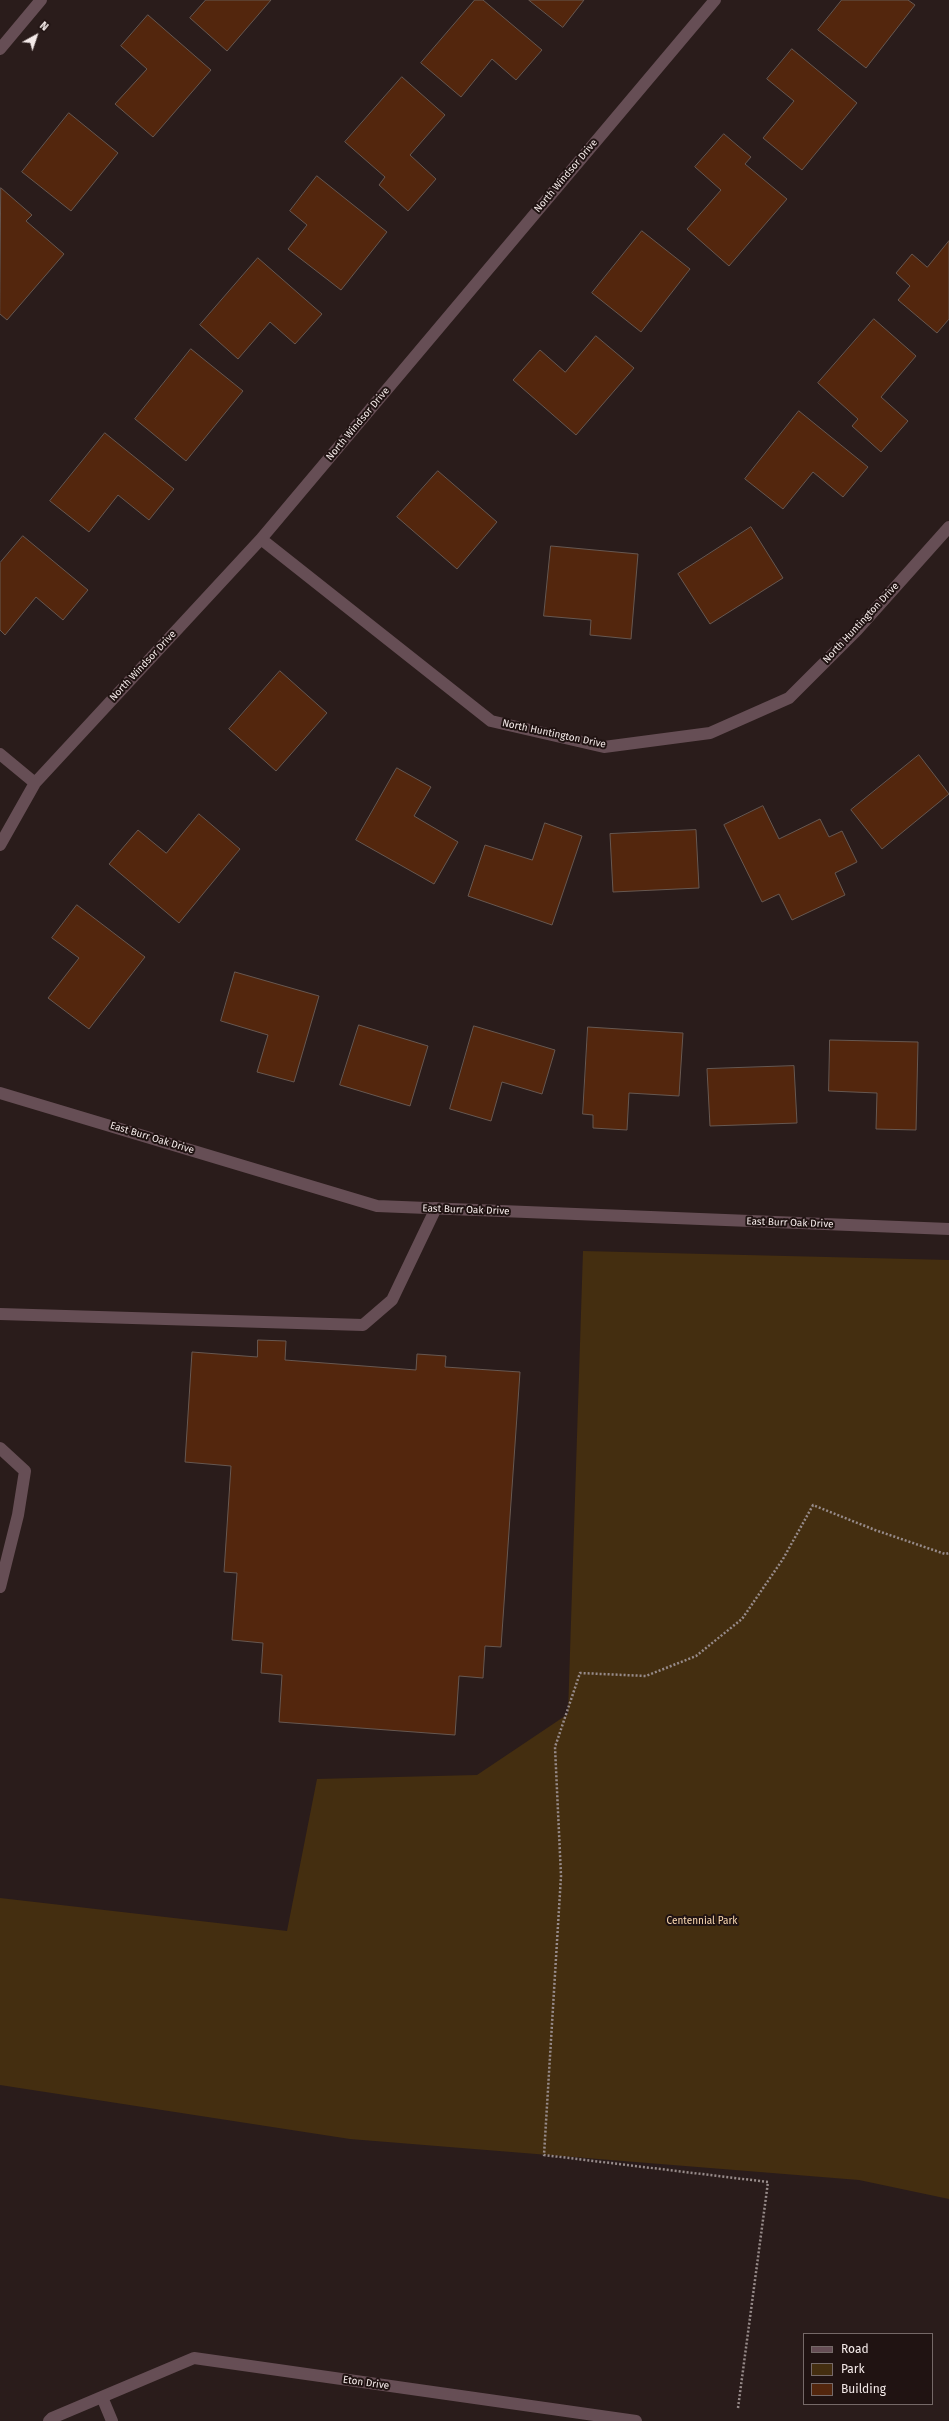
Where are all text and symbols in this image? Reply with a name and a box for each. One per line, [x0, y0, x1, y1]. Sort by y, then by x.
north arrow [16, 16, 56, 56]
text: N [37, 19, 51, 34]
street label: North Windsor Drive [532, 137, 600, 215]
street label: North Windsor Drive [324, 385, 392, 463]
street label: North Huntington Drive [821, 580, 901, 666]
street label: North Windsor Drive [107, 628, 179, 704]
street label: North Huntington Drive [501, 717, 607, 751]
street label: East Burr Oak Drive [109, 1120, 195, 1156]
street label: East Burr Oak Drive [422, 1202, 510, 1218]
street label: East Burr Oak Drive [746, 1215, 834, 1231]
park label: Centennial Park [667, 1915, 737, 1927]
legend [803, 2333, 933, 2405]
text: Road [841, 2342, 869, 2356]
text: Park [841, 2362, 865, 2376]
street label: Eton Drive [342, 2374, 390, 2392]
text: Building [841, 2382, 886, 2396]

